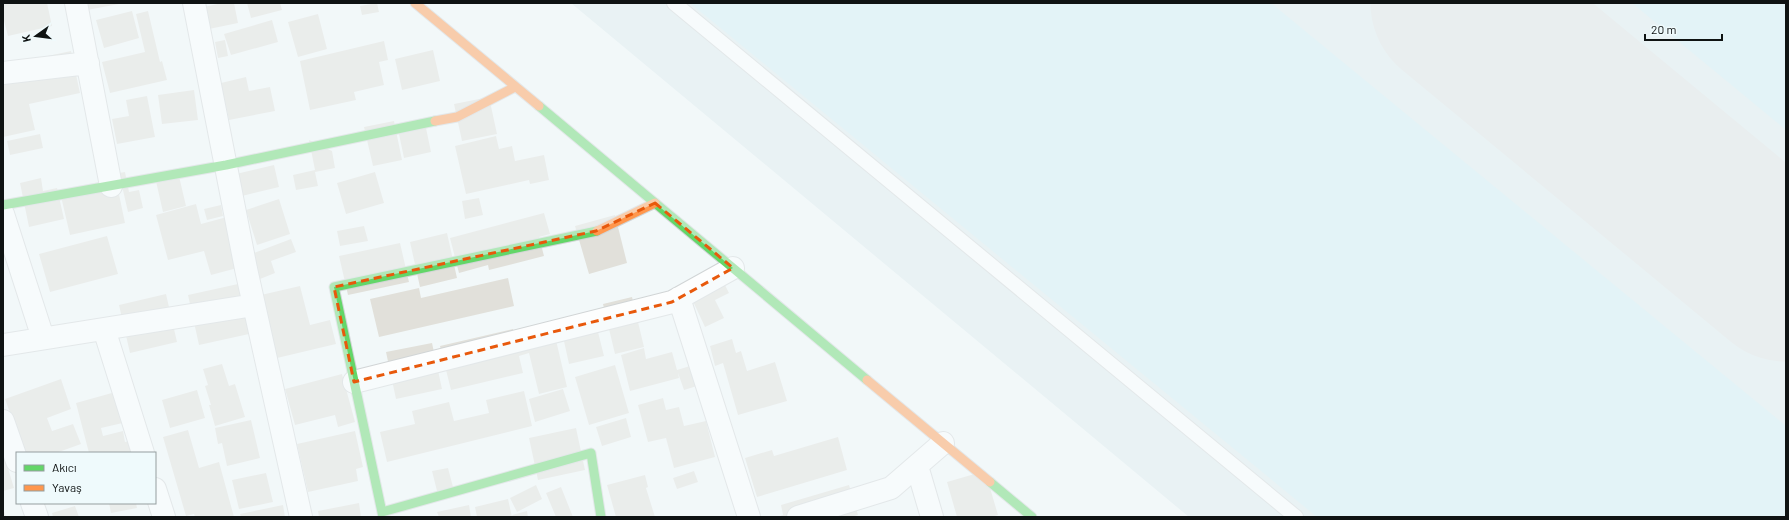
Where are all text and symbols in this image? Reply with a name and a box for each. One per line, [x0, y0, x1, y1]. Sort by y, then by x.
north arrow [16, 16, 56, 56]
scale bar [1645, 16, 1722, 42]
text: 20 m [1651, 22, 1677, 36]
text: K [19, 34, 33, 43]
legend [16, 452, 156, 504]
text: Akıcı [52, 460, 77, 474]
text: Yavaş [52, 480, 82, 494]

